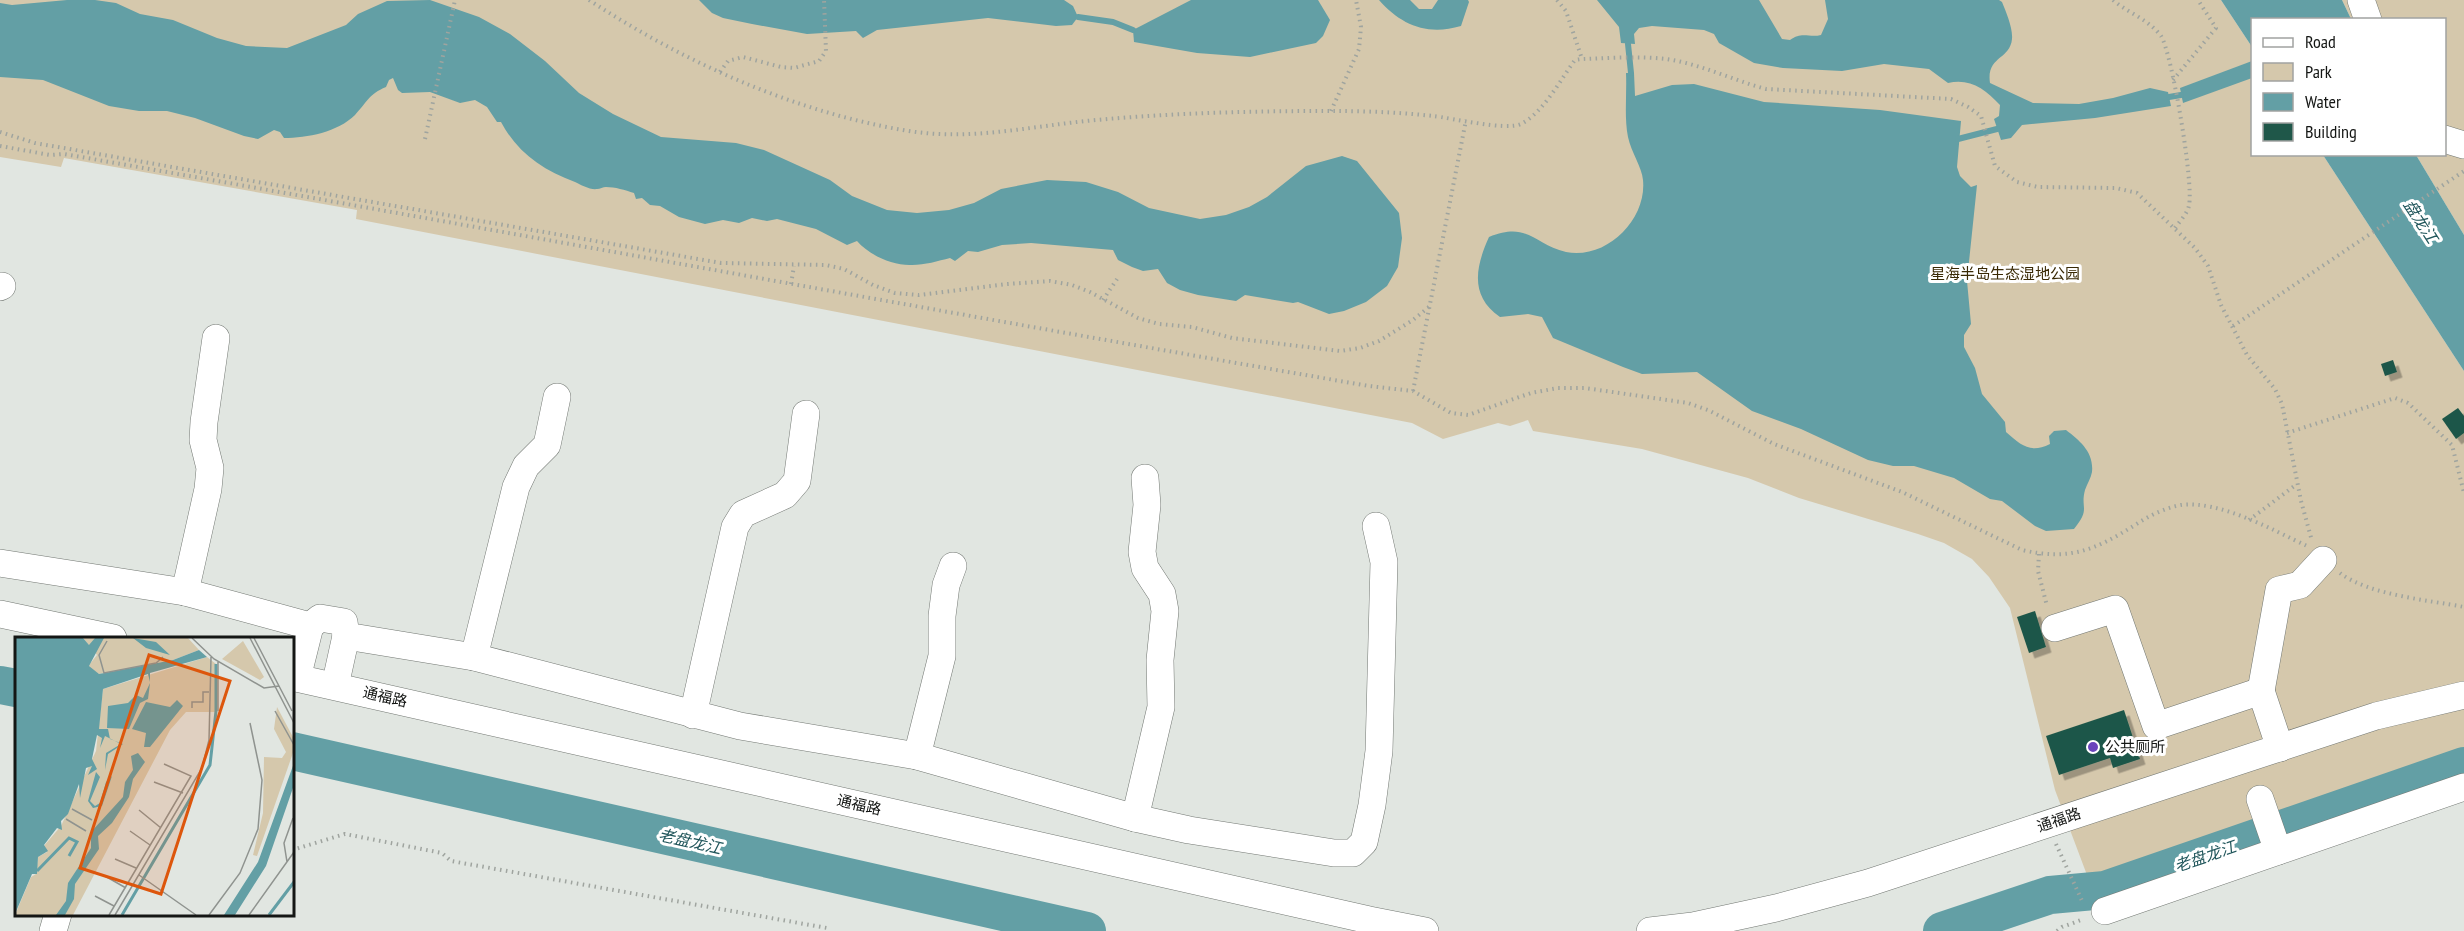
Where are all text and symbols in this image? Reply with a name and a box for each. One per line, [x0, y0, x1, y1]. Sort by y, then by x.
legend [2251, 18, 2446, 156]
text: Road [2305, 30, 2336, 53]
text: Park [2305, 60, 2332, 83]
text: Water [2305, 90, 2341, 113]
text: Building [2305, 120, 2357, 143]
water label: 盘龙江 [2400, 195, 2444, 248]
park label: 星海半岛生态湿地公园 [1930, 264, 2080, 283]
inset map [15, 637, 294, 916]
street label: 通福路 [361, 682, 409, 711]
place label: 公共厕所 [2105, 737, 2165, 756]
marker: 公共厕所 [2086, 740, 2100, 754]
street label: 通福路 [835, 790, 883, 819]
street label: 通福路 [2034, 803, 2083, 836]
water label: 老盘龙江 [657, 824, 725, 858]
water label: 老盘龙江 [2171, 835, 2240, 876]

